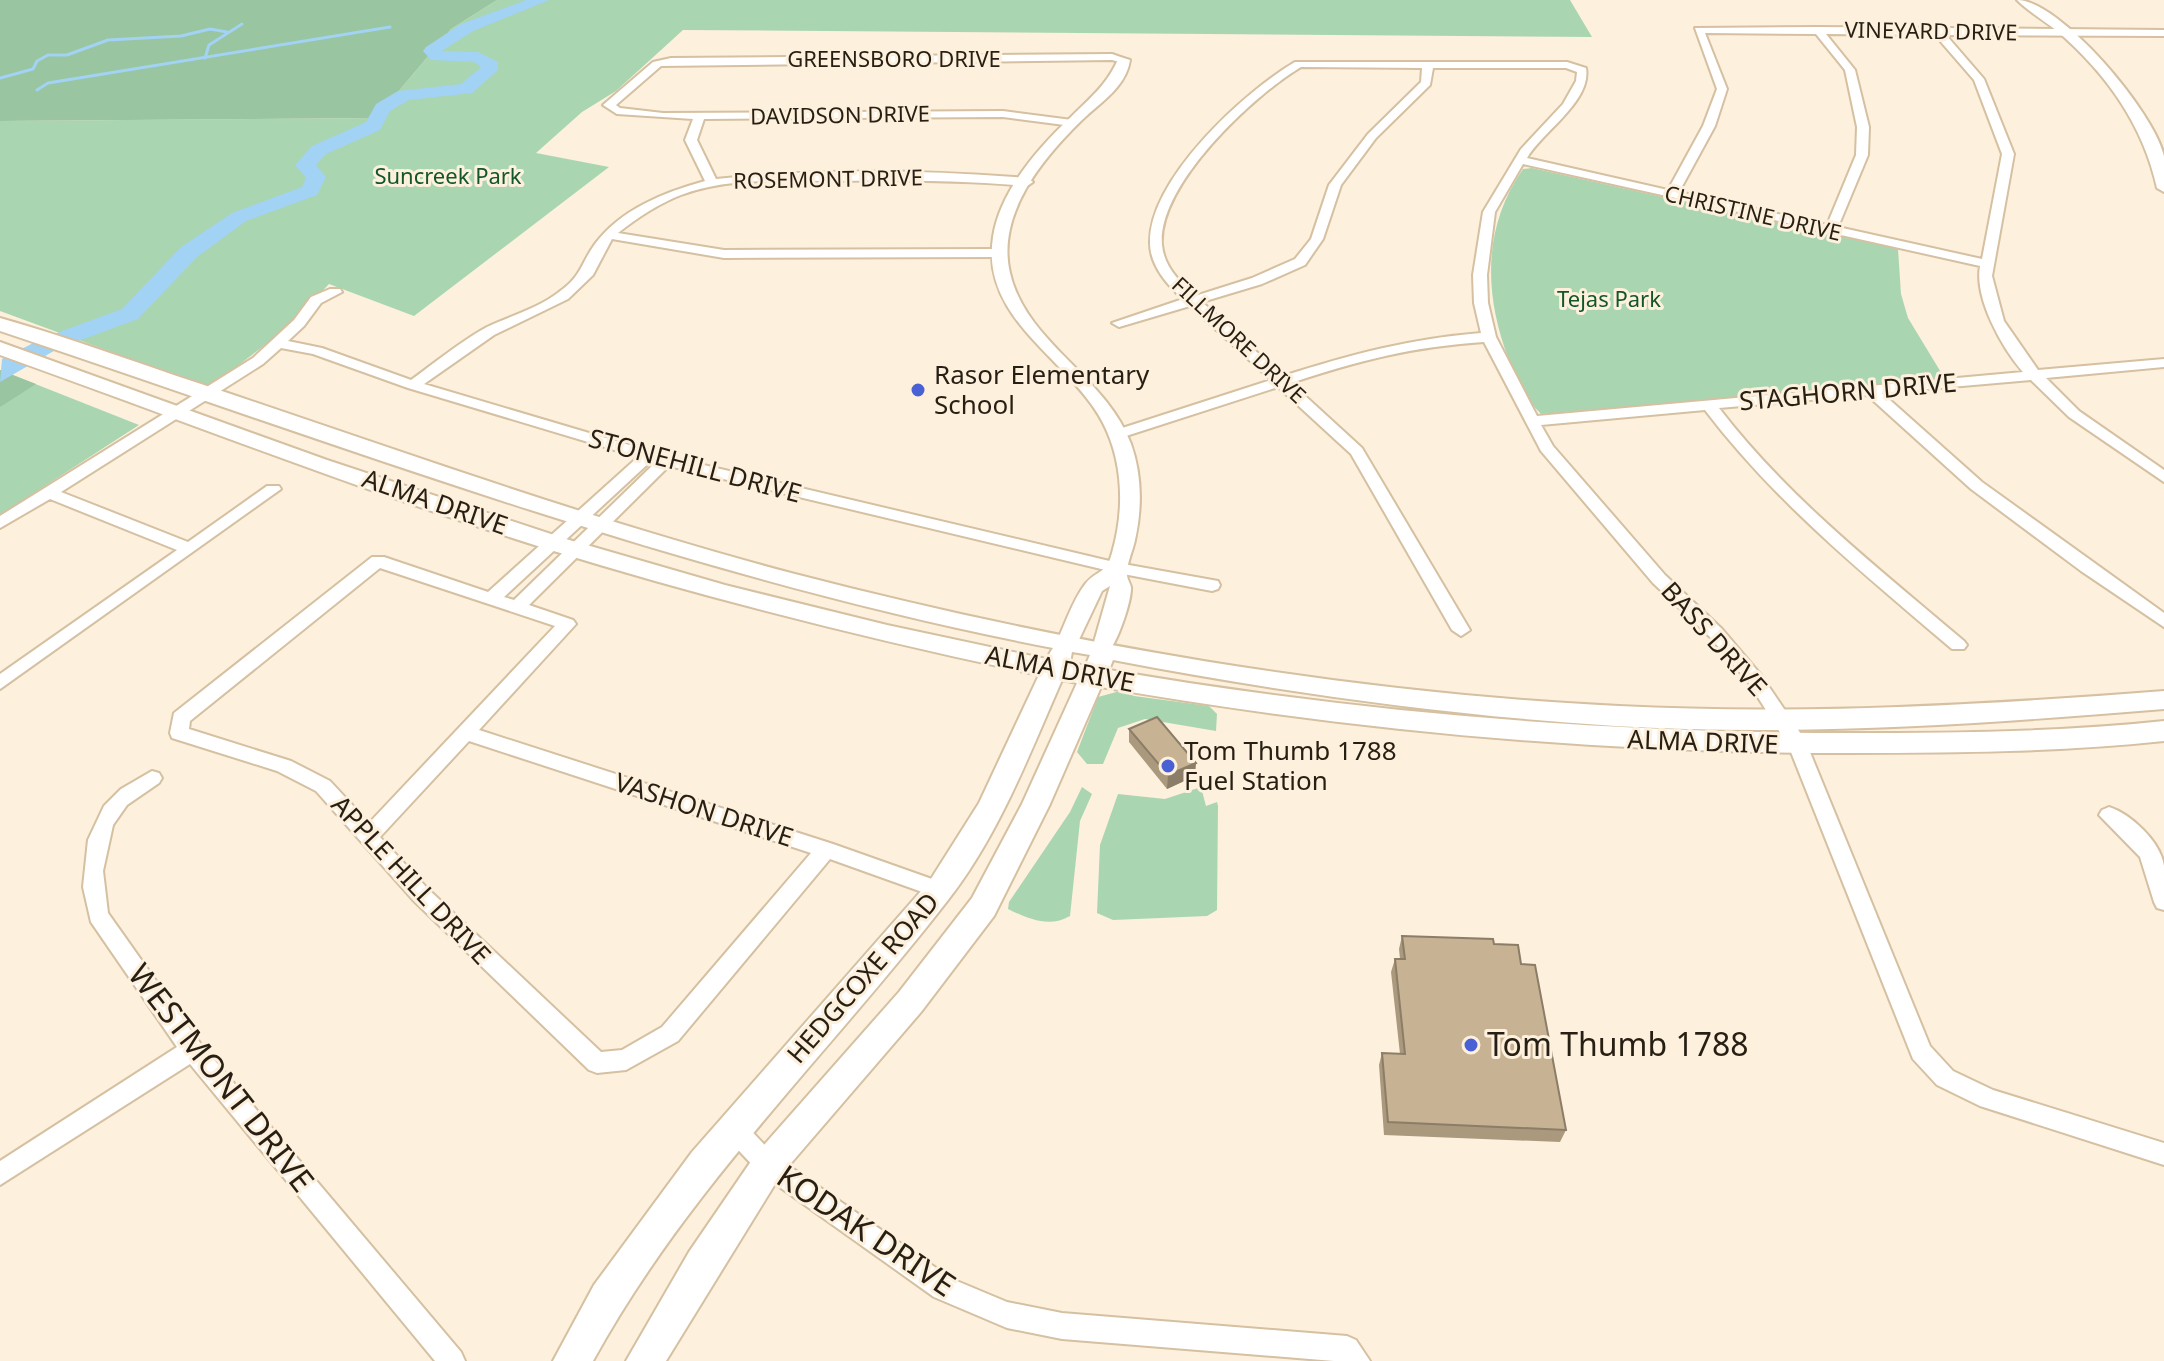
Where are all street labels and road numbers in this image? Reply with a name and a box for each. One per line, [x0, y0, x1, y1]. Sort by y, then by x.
street label: VINEYARD DRIVE [1844, 13, 2018, 47]
street label: GREENSBORO DRIVE [787, 43, 1001, 73]
street label: DAVIDSON DRIVE [750, 97, 930, 131]
street label: ROSEMONT DRIVE [733, 161, 923, 195]
street label: CHRISTINE DRIVE [1662, 177, 1845, 247]
street label: FILLMORE DRIVE [1166, 269, 1313, 409]
street label: STAGHORN DRIVE [1738, 364, 1958, 418]
street label: STONEHILL DRIVE [585, 419, 806, 511]
street label: ALMA DRIVE [358, 459, 513, 543]
street label: BASS DRIVE [1654, 573, 1776, 703]
street label: ALMA DRIVE [983, 636, 1138, 700]
street label: ALMA DRIVE [1627, 720, 1779, 762]
street label: VASHON DRIVE [611, 763, 798, 855]
street label: APPLE HILL DRIVE [324, 787, 500, 972]
street label: HEDGCOXE ROAD [778, 884, 946, 1070]
street label: WESTMONT DRIVE [120, 954, 325, 1200]
street label: KODAK DRIVE [769, 1154, 964, 1305]

